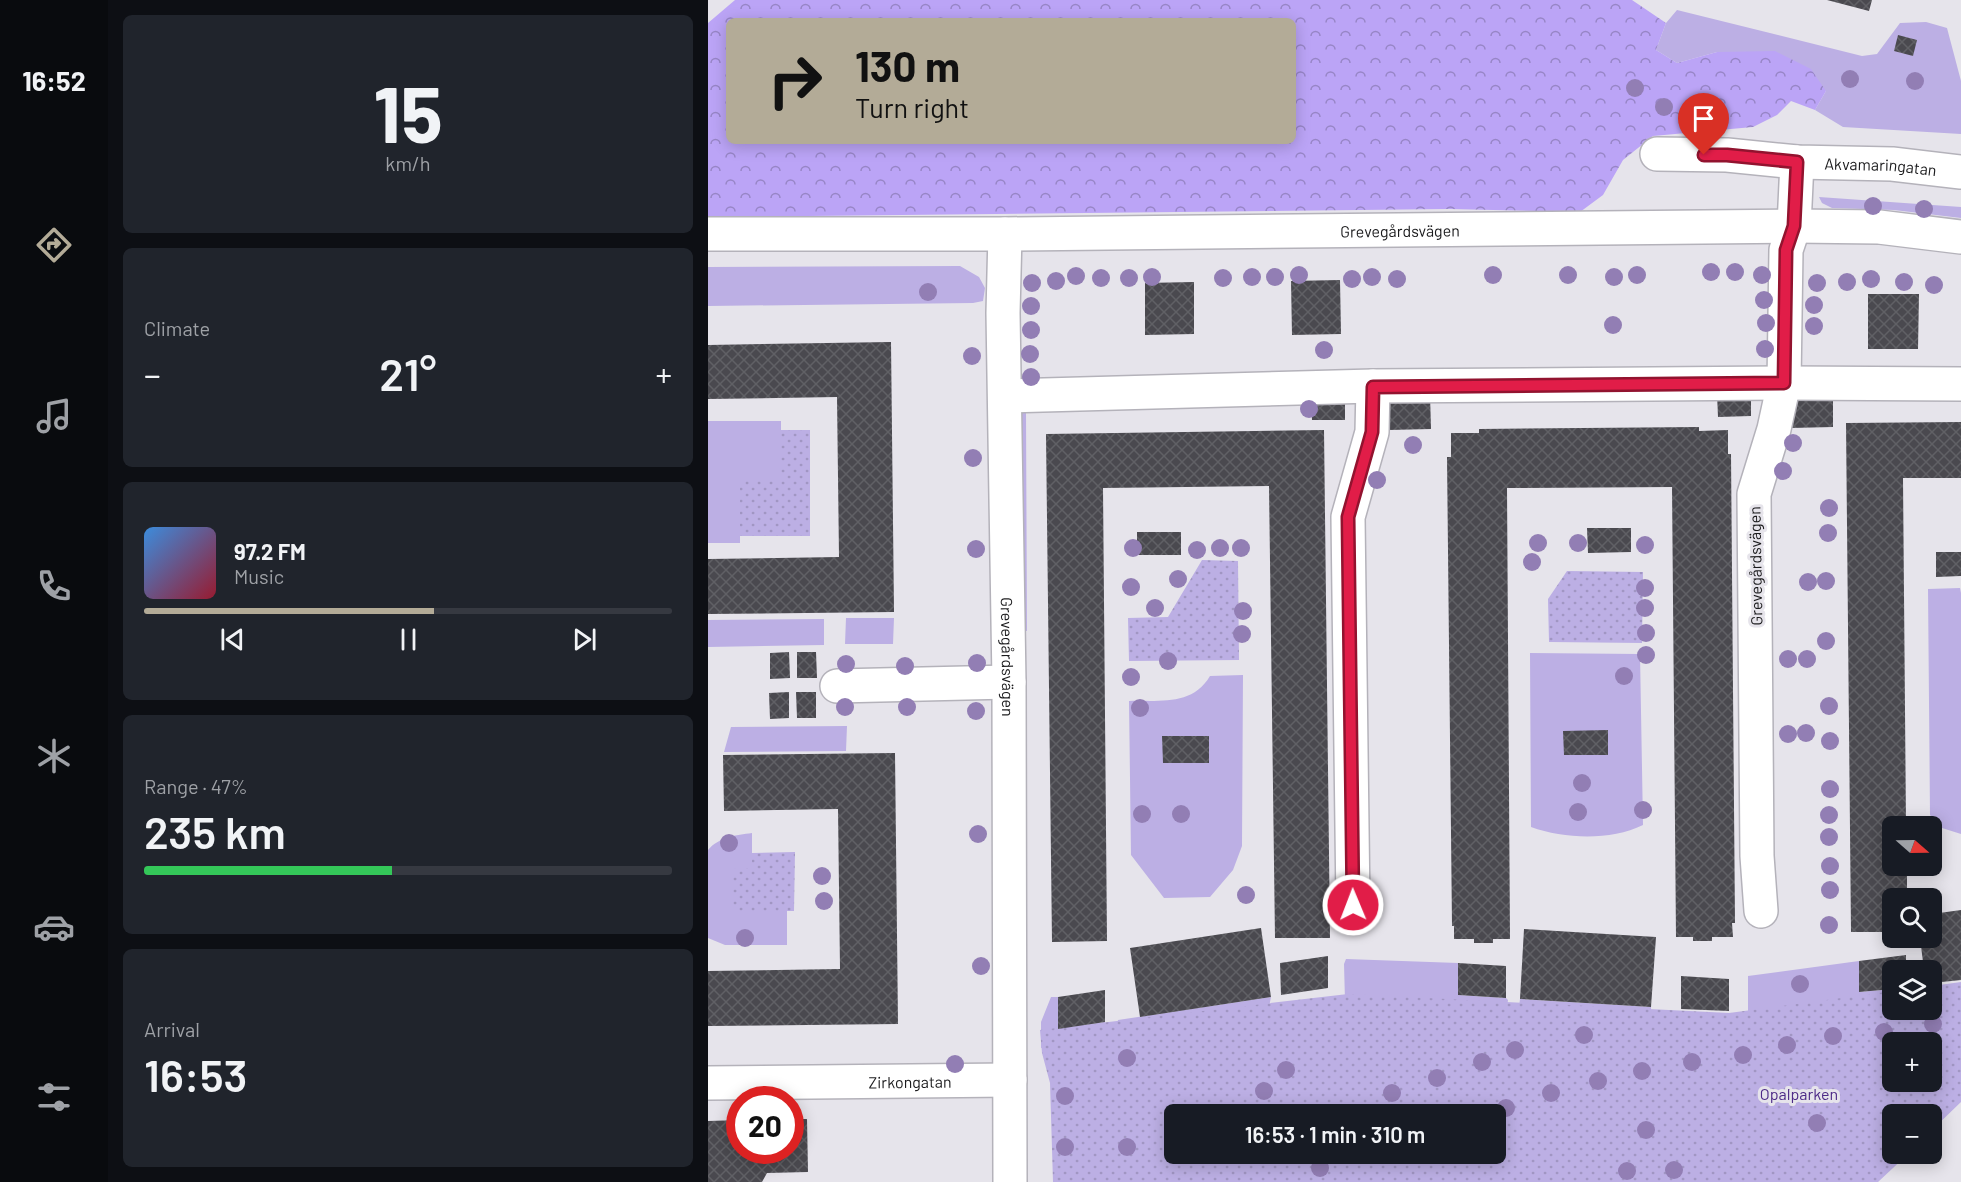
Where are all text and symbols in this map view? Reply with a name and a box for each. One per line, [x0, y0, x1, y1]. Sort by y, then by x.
text: 130 m [855, 40, 960, 90]
icon: right [756, 42, 834, 120]
text: 16:52 [22, 64, 86, 96]
text: 15 [373, 65, 443, 159]
text: Turn right [855, 91, 969, 123]
pin [1678, 93, 1729, 155]
icon: arrive [1687, 102, 1720, 135]
text: km/h [385, 151, 431, 175]
street label: Akvamaringatan [1824, 153, 1938, 179]
street label: Grevegårdsvägen [1340, 220, 1460, 240]
icon: directions [33, 224, 75, 266]
text: Climate [144, 316, 210, 340]
text: 21° [379, 346, 437, 400]
text: − [144, 354, 161, 394]
text: + [655, 354, 672, 394]
icon: music [33, 395, 75, 437]
street label: Grevegårdsvägen [1744, 506, 1766, 626]
text: 97.2 FM [234, 538, 306, 564]
text: Music [234, 564, 284, 588]
icon: phone [33, 565, 75, 607]
street label: Grevegårdsvägen [998, 597, 1019, 717]
icon: previous [216, 623, 249, 656]
icon: pause [392, 623, 425, 656]
icon: next [568, 623, 601, 656]
icon: climate [33, 735, 75, 777]
text: Range · 47% [144, 774, 248, 798]
text: 235 km [144, 804, 286, 858]
north arrow [1882, 816, 1942, 876]
map controls [1882, 816, 1942, 1164]
position arrow [1321, 873, 1385, 937]
button: search [1882, 888, 1942, 948]
icon: car [33, 906, 75, 948]
button: layers [1882, 960, 1942, 1020]
text: Arrival [144, 1017, 200, 1041]
button: + [1882, 1032, 1942, 1092]
text: 16:53 [144, 1047, 247, 1101]
street label: Zirkongatan [868, 1071, 952, 1091]
icon: filters [33, 1076, 75, 1118]
park label: Opalparken [1760, 1084, 1838, 1103]
speed limit sign: 20 [726, 1086, 804, 1164]
button: − [1882, 1104, 1942, 1164]
text: 16:53 · 1 min · 310 m [1245, 1121, 1425, 1147]

